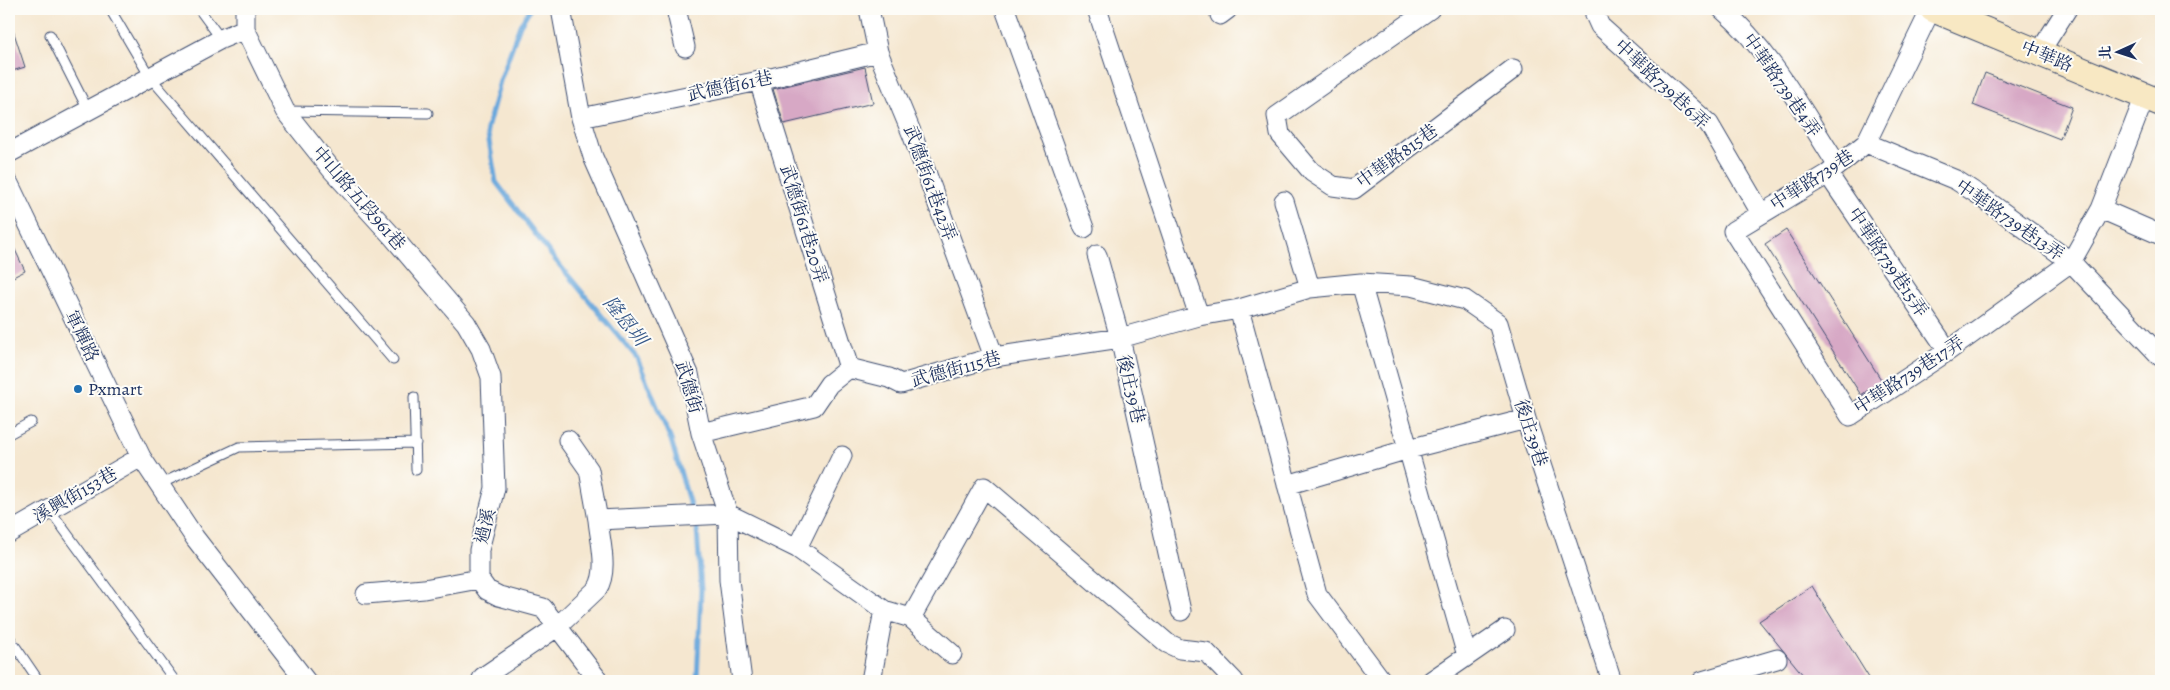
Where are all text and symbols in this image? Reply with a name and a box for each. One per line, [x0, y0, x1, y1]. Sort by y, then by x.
street label: 中華路739巷4弄 [1737, 28, 1827, 142]
north arrow [2092, 28, 2142, 78]
street label: 中華路739巷6弄 [1609, 34, 1715, 134]
street label: 中華路 [2017, 35, 2077, 77]
text: 北 [2096, 45, 2115, 60]
street label: 武德街61巷 [685, 65, 775, 107]
street label: 中華路815巷 [1352, 118, 1442, 194]
street label: 武德街61巷42弄 [898, 122, 962, 244]
street label: 中山路五段961巷 [307, 141, 411, 255]
street label: 中華路739巷 [1766, 144, 1858, 216]
street label: 武德街61巷20弄 [775, 162, 833, 286]
street label: 中華路739巷13弄 [1951, 174, 2069, 266]
street label: 中華路739巷15弄 [1843, 203, 1933, 321]
water label: 隆恩圳 [597, 291, 655, 354]
street label: 軍輝路 [59, 306, 105, 366]
street label: 中華路739巷17弄 [1849, 330, 1969, 420]
street label: 武德街115巷 [908, 345, 1004, 393]
street label: 後庄39巷 [1111, 352, 1151, 426]
street label: 武德街 [670, 358, 708, 416]
place label: Pxmart [88, 377, 143, 401]
marker: Pxmart [72, 383, 84, 395]
street label: 後庄39巷 [1509, 396, 1553, 470]
street label: 溪興街153巷 [29, 461, 121, 529]
street label: 過溪 [469, 506, 501, 546]

